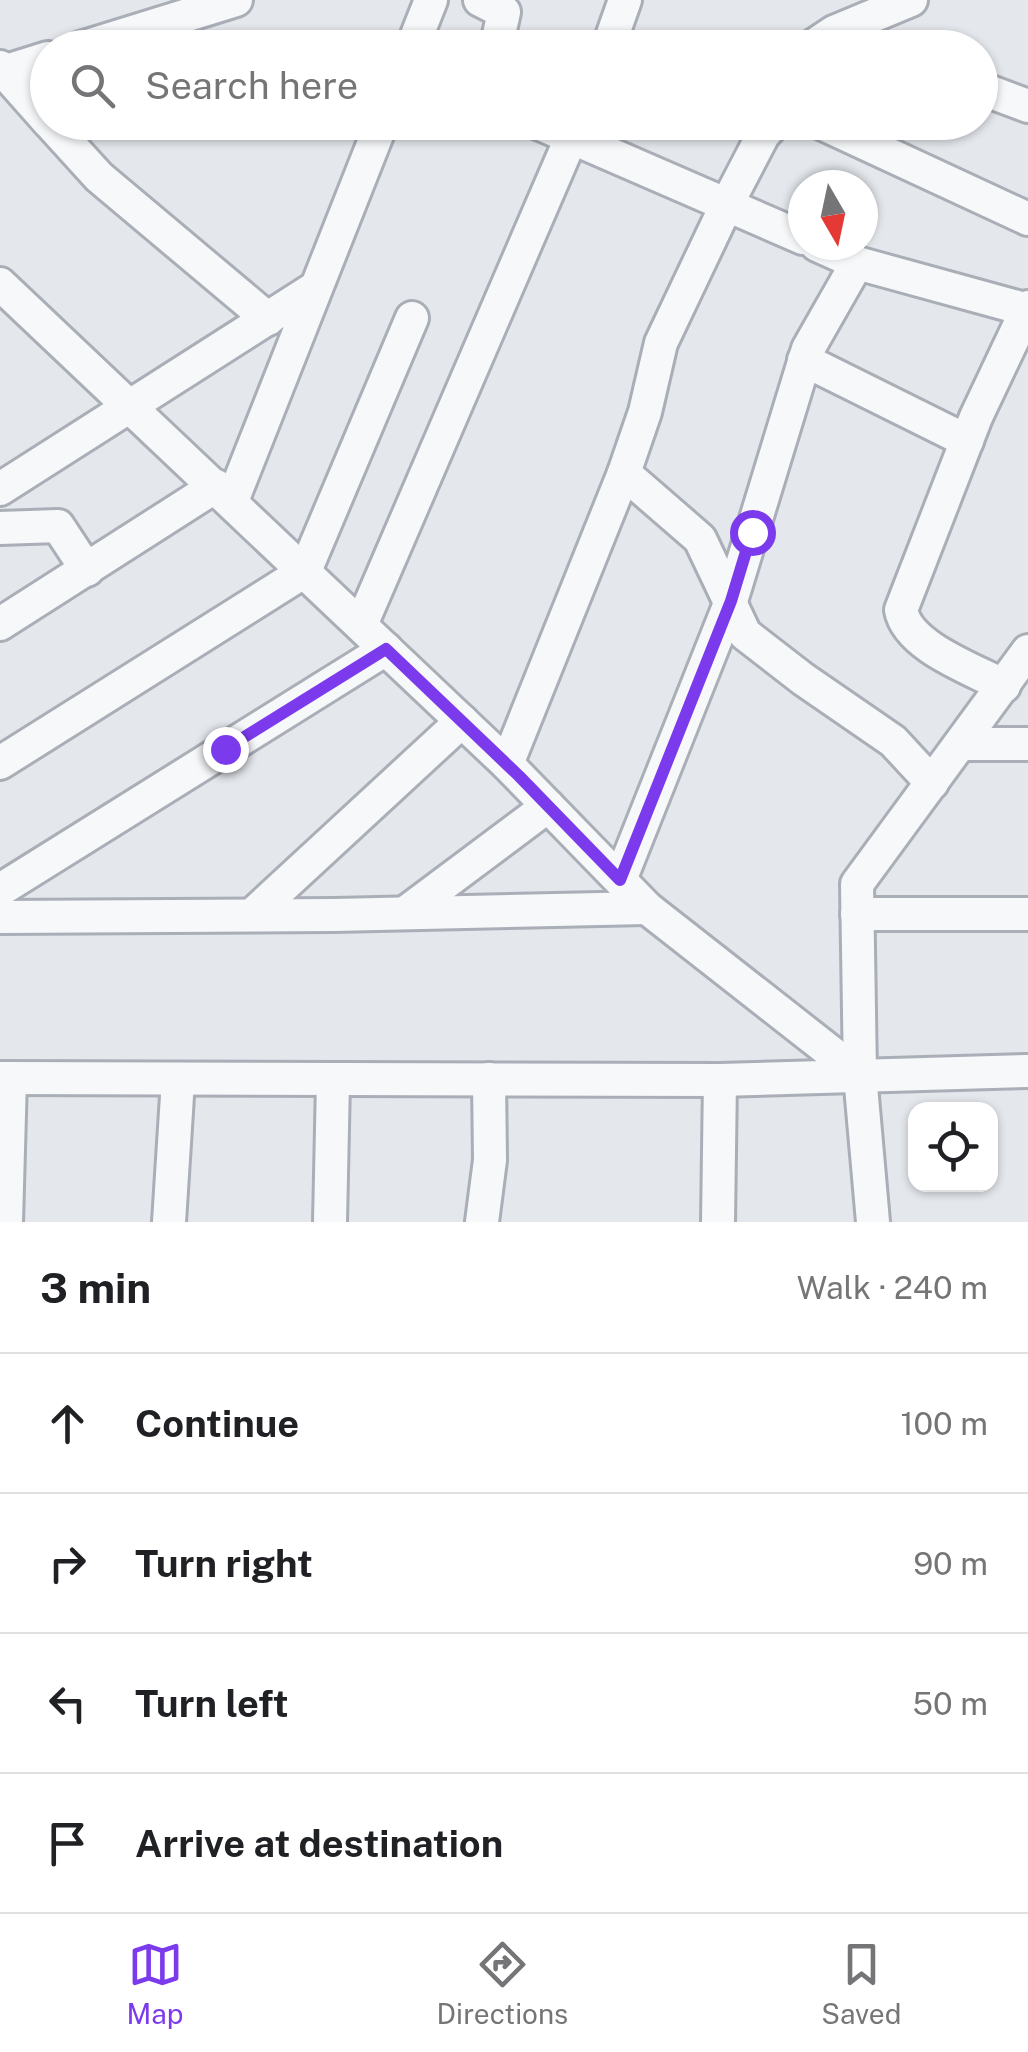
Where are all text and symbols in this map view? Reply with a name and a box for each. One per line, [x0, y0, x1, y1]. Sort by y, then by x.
search box [30, 30, 998, 140]
icon: search [65, 58, 120, 113]
text: Search here [145, 63, 358, 108]
north arrow [788, 170, 878, 260]
route start [730, 510, 776, 556]
route end [203, 727, 249, 773]
map controls [908, 1102, 998, 1192]
button: locate [908, 1102, 998, 1192]
text: 3 min [40, 1263, 151, 1312]
text: Walk · 240 m [797, 1269, 988, 1306]
icon: ahead [40, 1396, 95, 1451]
text: Continue [135, 1401, 299, 1446]
text: 100 m [901, 1405, 988, 1442]
icon: right [40, 1536, 95, 1591]
text: Turn right [135, 1541, 313, 1586]
text: 90 m [913, 1545, 988, 1582]
icon: left [40, 1676, 95, 1731]
text: Turn left [135, 1681, 289, 1726]
text: 50 m [912, 1685, 988, 1722]
icon: arrive [40, 1816, 95, 1871]
text: Arrive at destination [135, 1821, 503, 1866]
tab: Map [127, 1937, 183, 2030]
tab: Directions [437, 1937, 568, 2030]
tab: Saved [821, 1937, 901, 2030]

